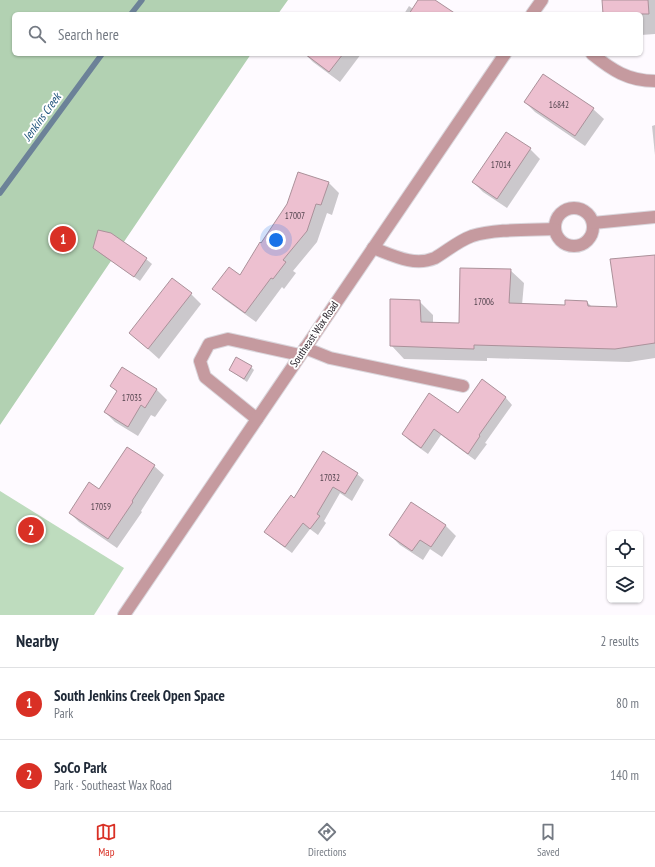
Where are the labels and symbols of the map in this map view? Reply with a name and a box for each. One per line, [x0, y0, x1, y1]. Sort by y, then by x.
water label: Jenkins Creek [19, 89, 65, 144]
house number: 16842 [549, 99, 569, 110]
house number: 17014 [491, 159, 511, 170]
house number: 17007 [285, 210, 305, 221]
pin: 1 [50, 224, 76, 254]
your location [266, 230, 286, 250]
house number: 17006 [474, 296, 494, 307]
street label: Southeast Wax Road [287, 298, 341, 370]
house number: 17035 [122, 392, 142, 403]
house number: 17032 [320, 472, 340, 483]
house number: 17059 [91, 501, 111, 512]
pin: 2 [18, 515, 44, 545]

